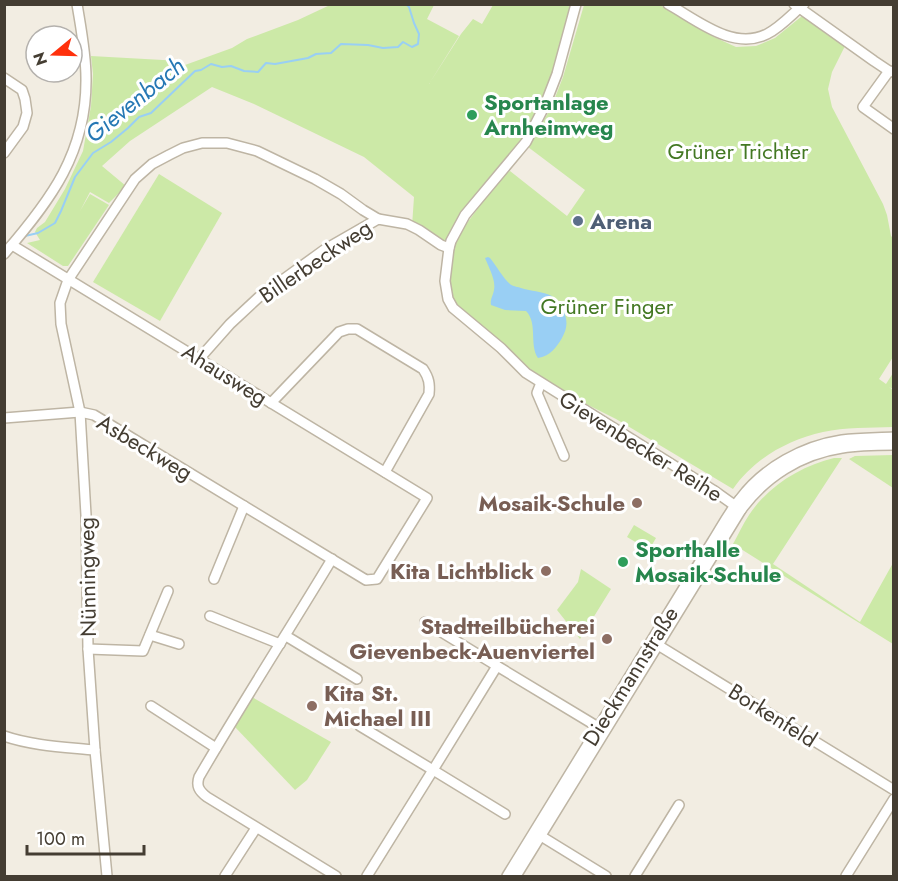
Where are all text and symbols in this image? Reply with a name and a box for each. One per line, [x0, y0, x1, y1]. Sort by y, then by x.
north arrow [24, 24, 84, 84]
water label: Gievenbach [77, 48, 192, 151]
text: N [27, 49, 53, 68]
place label: Sportanlage Arnheimweg [483, 86, 613, 143]
marker: Sportanlage Arnheimweg [465, 108, 479, 122]
park label: Grüner Trichter [667, 135, 809, 167]
place label: Arena [589, 205, 652, 237]
street label: Billerbeckweg [252, 211, 378, 311]
marker: Arena [571, 214, 585, 228]
park label: Grüner Finger [541, 290, 674, 322]
street label: Ahausweg [176, 335, 274, 413]
street label: Gievenbecker Reihe [553, 383, 729, 509]
street label: Asbeckweg [91, 406, 199, 488]
place label: Mosaik-Schule [479, 487, 625, 519]
marker: Mosaik-Schule [630, 496, 644, 510]
street label: Nünningweg [70, 517, 104, 637]
place label: Sporthalle Mosaik-Schule [635, 533, 781, 590]
place label: Kita Lichtblick [390, 555, 534, 587]
marker: Sporthalle Mosaik-Schule [616, 555, 630, 569]
marker: Kita Lichtblick [539, 564, 553, 578]
street label: Dieckmannstraße [574, 600, 686, 752]
place label: Stadtteilbücherei Gievenbeck-Auenviertel [349, 610, 595, 667]
marker: Stadtteilbücherei Gievenbeck-Auenviertel [600, 632, 614, 646]
street label: Borkenfeld [722, 675, 824, 755]
place label: Kita St. Michael III [324, 677, 431, 734]
marker: Kita St. Michael III [305, 699, 319, 713]
scale bar [27, 818, 144, 856]
text: 100 m [36, 826, 85, 852]

